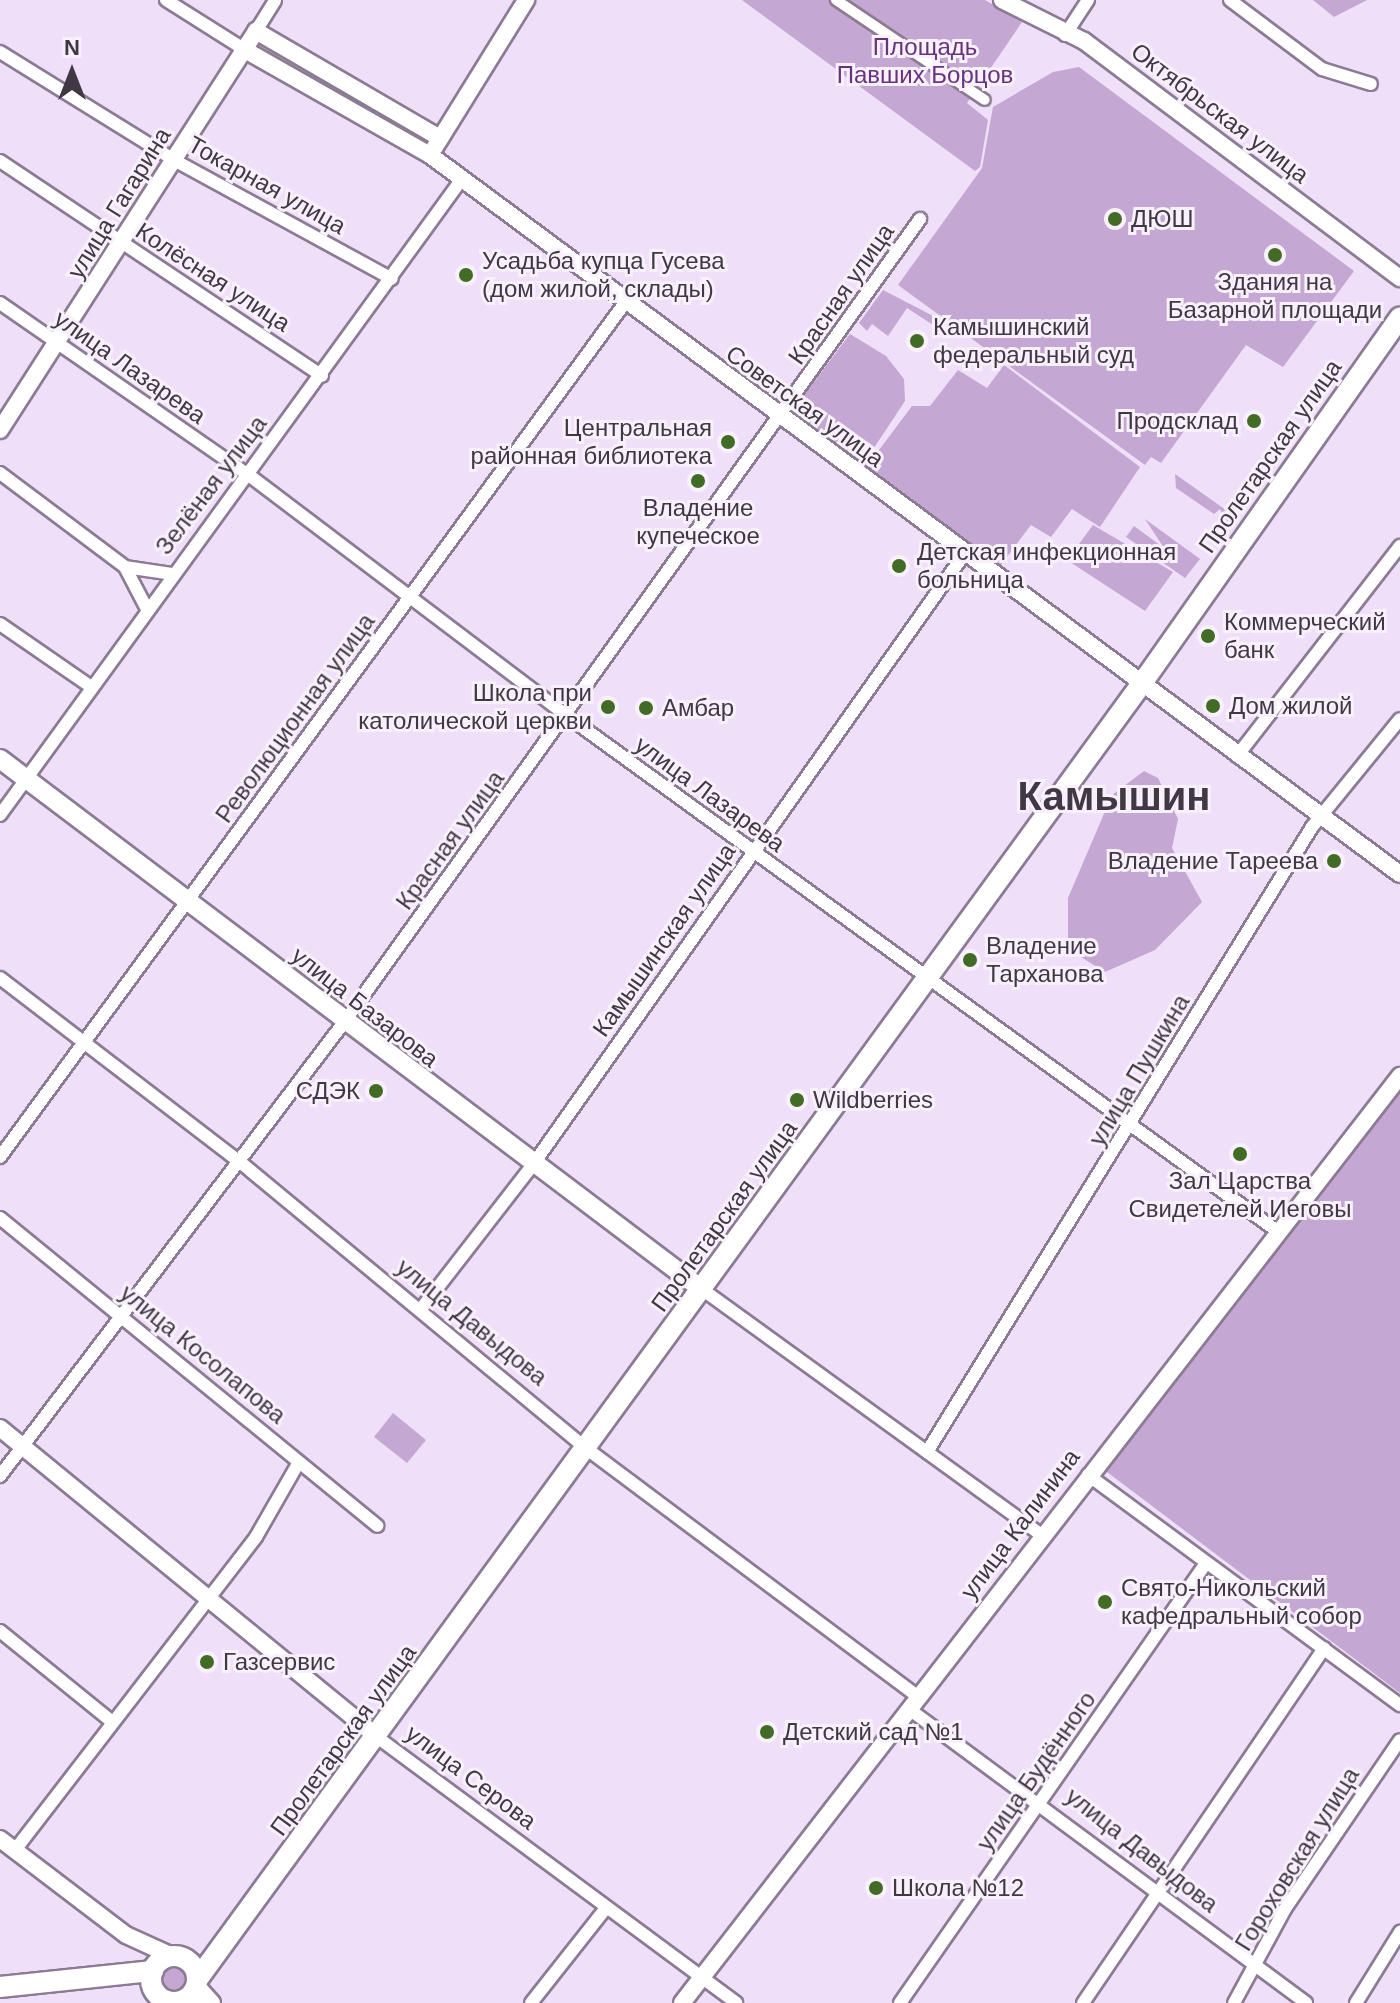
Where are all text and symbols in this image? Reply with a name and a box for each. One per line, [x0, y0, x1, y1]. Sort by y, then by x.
north arrow [32, 32, 112, 112]
park label: Площадь Павших Борцов [837, 33, 1013, 89]
text: N [64, 35, 80, 60]
street label: Октябрьская улица [1125, 37, 1315, 189]
street label: улица Гагарина [61, 122, 177, 284]
street label: Токарная улица [183, 130, 351, 240]
place label: ДЮШ [1131, 205, 1193, 233]
marker: ДЮШ [1106, 210, 1124, 228]
street label: Колёсная улица [130, 216, 296, 338]
street label: Красная улица [782, 218, 900, 370]
marker: Здания на Базарной площади [1266, 246, 1284, 264]
place label: Усадьба купца Гусева (дом жилой, склады) [482, 247, 725, 303]
marker: Усадьба купца Гусева (дом жилой, склады) [457, 266, 475, 284]
place label: Здания на Базарной площади [1168, 268, 1382, 324]
street label: улица Лазарева [49, 304, 211, 430]
place label: Камышинский федеральный суд [933, 313, 1134, 369]
marker: Камышинский федеральный суд [908, 332, 926, 350]
street label: Советская улица [720, 339, 890, 473]
street label: Пролетарская улица [1192, 354, 1348, 558]
place label: Продсклад [1116, 407, 1238, 435]
street label: Зелёная улица [149, 410, 273, 560]
marker: Продсклад [1245, 412, 1263, 430]
place label: Центральная районная библиотека [471, 414, 712, 470]
marker: Центральная районная библиотека [719, 433, 737, 451]
marker: Владение купеческое [689, 472, 707, 490]
place label: Владение купеческое [636, 494, 760, 550]
place label: Детская инфекционная больница [917, 538, 1176, 594]
marker: Детская инфекционная больница [888, 555, 910, 577]
street label: Революционная улица [209, 608, 381, 828]
place label: Коммерческий банк [1224, 608, 1386, 664]
marker: Коммерческий банк [1199, 627, 1217, 645]
place label: Школа при католической церкви [358, 679, 592, 735]
place label: Дом жилой [1229, 692, 1353, 720]
place label: Амбар [662, 694, 734, 722]
marker: Дом жилой [1204, 697, 1222, 715]
marker: Школа при католической церкви [599, 698, 617, 716]
marker: Амбар [637, 699, 655, 717]
street label: улица Лазарева [629, 730, 791, 858]
street label: Красная улица [390, 765, 510, 915]
district label: Камышин [1018, 772, 1210, 820]
street label: Камышинская улица [587, 838, 741, 1042]
place label: Владение Тареева [1108, 847, 1318, 875]
marker: Владение Тареева [1325, 852, 1343, 870]
place label: Владение Тарханова [986, 932, 1104, 988]
street label: улица Базарова [286, 941, 444, 1073]
marker: Владение Тарханова [961, 951, 979, 969]
street label: улица Пушкина [1082, 989, 1196, 1151]
place label: СДЭК [296, 1077, 360, 1105]
marker: СДЭК [367, 1082, 385, 1100]
place label: Wildberries [813, 1086, 933, 1114]
marker: Wildberries [788, 1091, 806, 1109]
street label: Пролетарская улица [645, 1115, 803, 1317]
marker: Зал Царства Свидетелей Иеговы [1231, 1145, 1249, 1163]
place label: Зал Царства Свидетелей Иеговы [1129, 1167, 1351, 1223]
street label: улица Давыдова [391, 1252, 553, 1392]
street label: улица Косолапова [114, 1278, 292, 1430]
street label: улица Калинина [954, 1443, 1086, 1605]
place label: Свято-Никольский кафедральный собор [1121, 1574, 1362, 1630]
marker: Свято-Никольский кафедральный собор [1096, 1593, 1114, 1611]
street label: Пролетарская улица [264, 1639, 422, 1841]
place label: Газсервис [223, 1648, 335, 1676]
marker: Газсервис [198, 1653, 216, 1671]
street label: улица Будённого [970, 1686, 1102, 1856]
place label: Детский сад №1 [783, 1718, 964, 1746]
street label: улица Серова [400, 1719, 542, 1835]
marker: Детский сад №1 [758, 1723, 776, 1741]
street label: Гороховская улица [1229, 1762, 1365, 1956]
street label: улица Давыдова [1060, 1782, 1224, 1918]
place label: Школа №12 [892, 1874, 1024, 1902]
marker: Школа №12 [867, 1879, 885, 1897]

